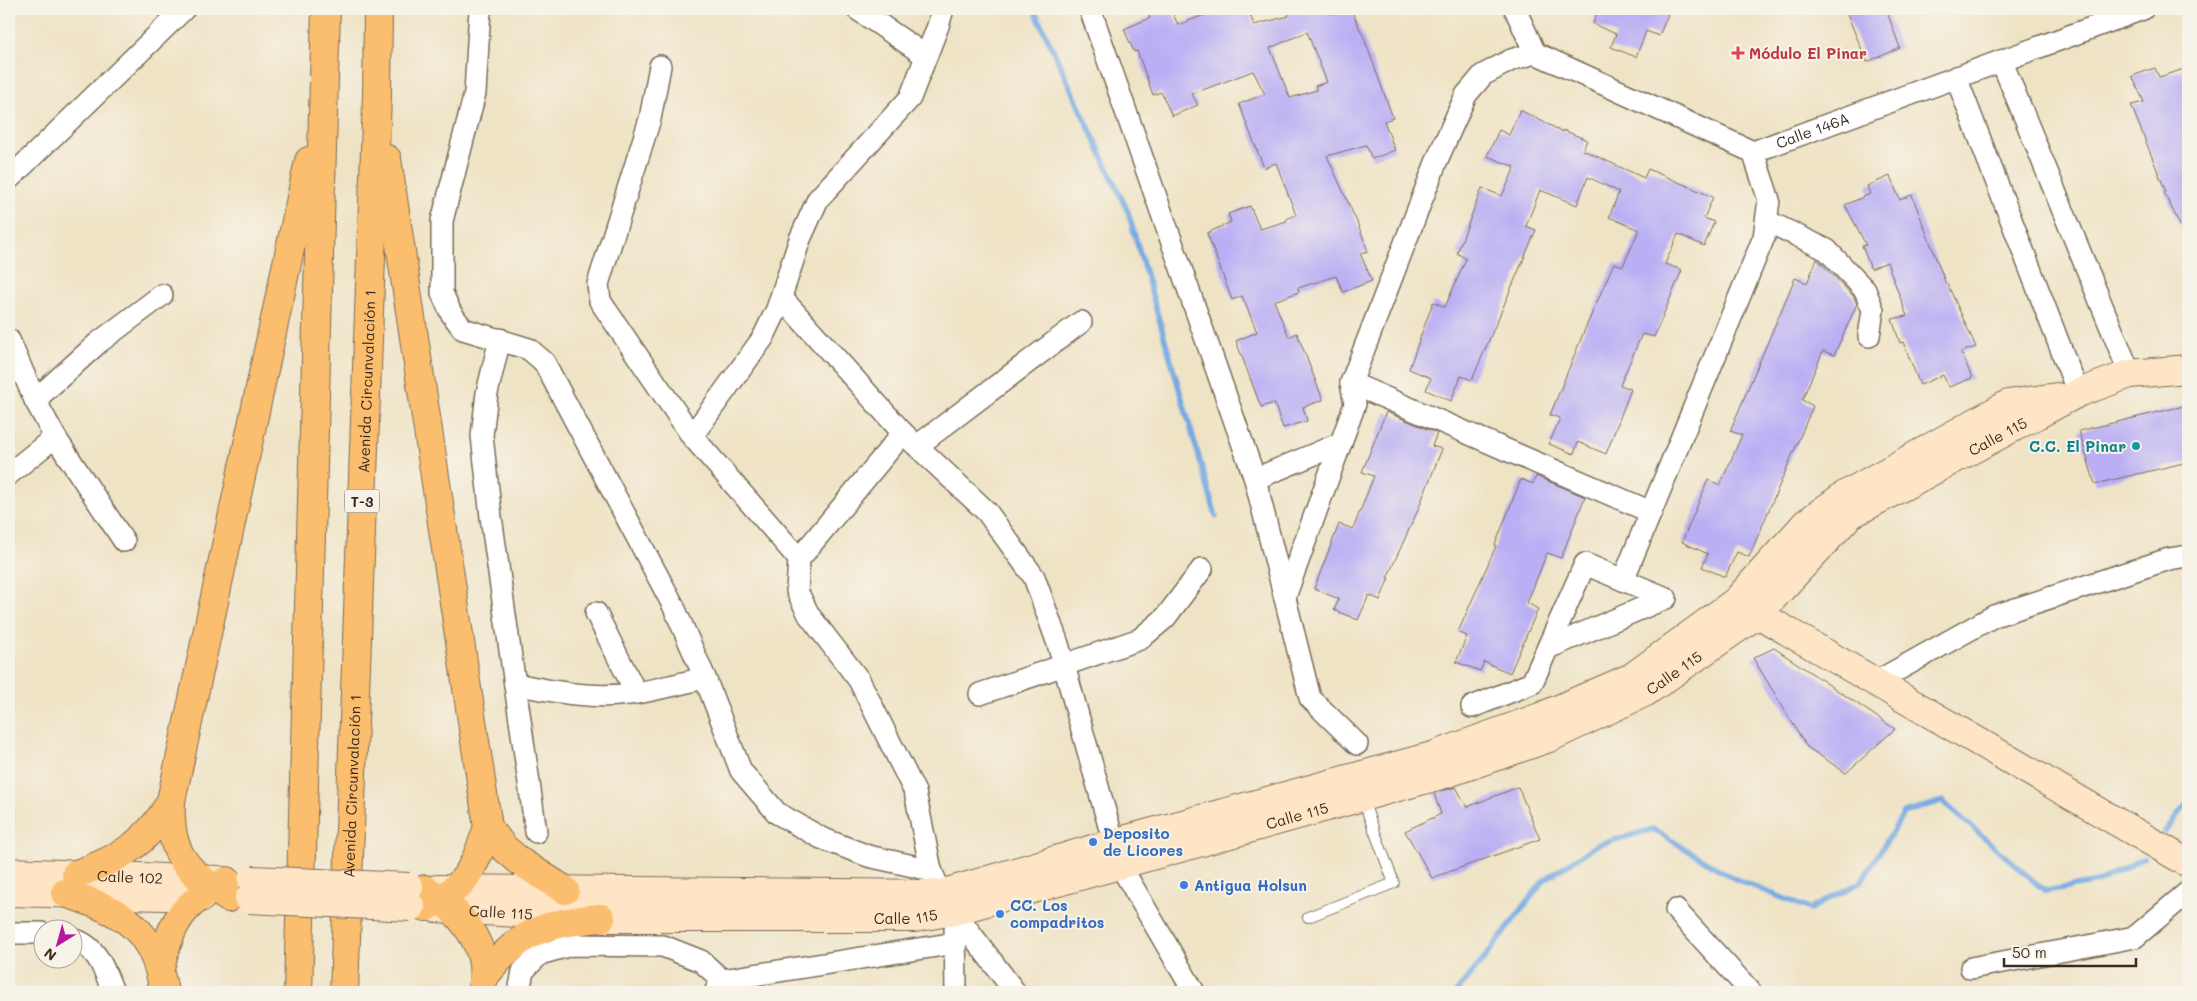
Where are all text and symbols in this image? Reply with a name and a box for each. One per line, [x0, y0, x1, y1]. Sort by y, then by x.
place label: Módulo El Pinar [1749, 43, 1867, 63]
marker: Módulo El Pinar [1731, 46, 1745, 60]
street label: Calle 146A [1773, 108, 1852, 153]
street label: Avenida Circunvalación 1 [353, 289, 380, 473]
street label: Calle 115 [1965, 412, 2030, 460]
place label: C.C. El Pinar [2029, 436, 2126, 456]
marker: C.C. El Pinar [2130, 440, 2142, 452]
road number: T-3 [344, 490, 380, 512]
street label: Calle 115 [1642, 646, 1706, 699]
street label: Avenida Circunvalación 1 [338, 694, 365, 878]
street label: Calle 115 [1264, 797, 1330, 834]
place label: Deposito de Licores [1103, 823, 1183, 860]
marker: Deposito de Licores [1087, 836, 1099, 848]
street label: Calle 102 [97, 865, 163, 888]
place label: Antigua Holsun [1194, 875, 1307, 895]
marker: Antigua Holsun [1178, 879, 1190, 891]
place label: CC. Los compadritos [1010, 895, 1104, 932]
street label: Calle 115 [468, 900, 533, 924]
street label: Calle 115 [874, 904, 939, 928]
marker: CC. Los compadritos [994, 908, 1006, 920]
north arrow [32, 918, 82, 968]
scale bar [2004, 936, 2137, 968]
text: 50 m [2012, 942, 2047, 962]
text: N [40, 944, 60, 966]

